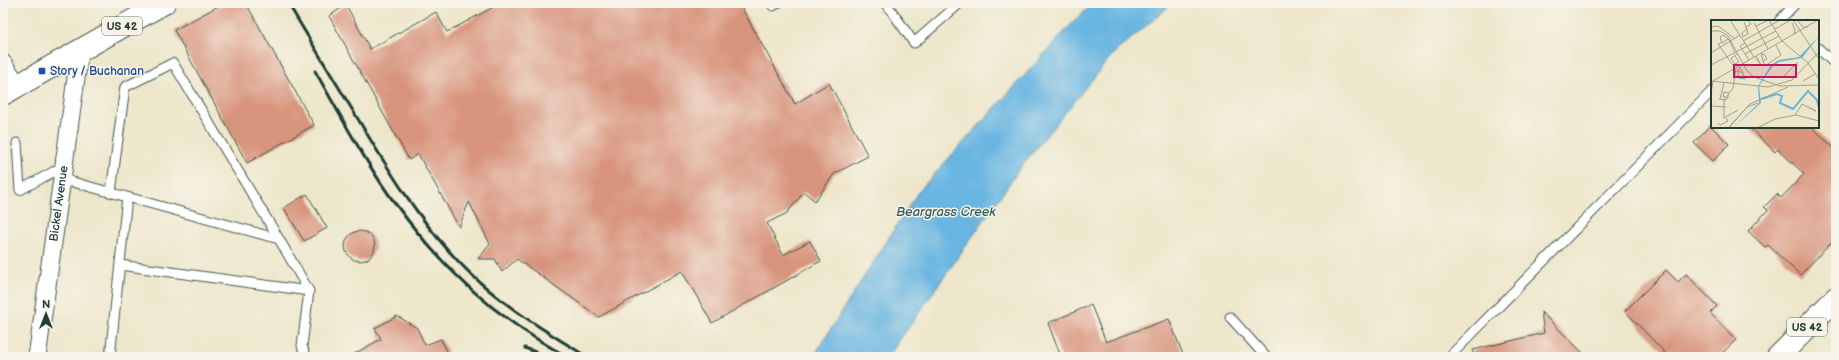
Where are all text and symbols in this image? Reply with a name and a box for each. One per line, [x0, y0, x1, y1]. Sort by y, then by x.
road number: US 42 [102, 17, 142, 35]
inset map [1711, 20, 1819, 128]
place label: Story / Buchanan [50, 64, 144, 79]
marker: Story / Buchanan [37, 66, 47, 76]
street label: Bickel Avenue [46, 165, 71, 242]
water label: Beargrass Creek [896, 204, 996, 220]
north arrow [26, 294, 66, 334]
text: N [42, 298, 50, 311]
road number: US 42 [1787, 318, 1827, 336]

